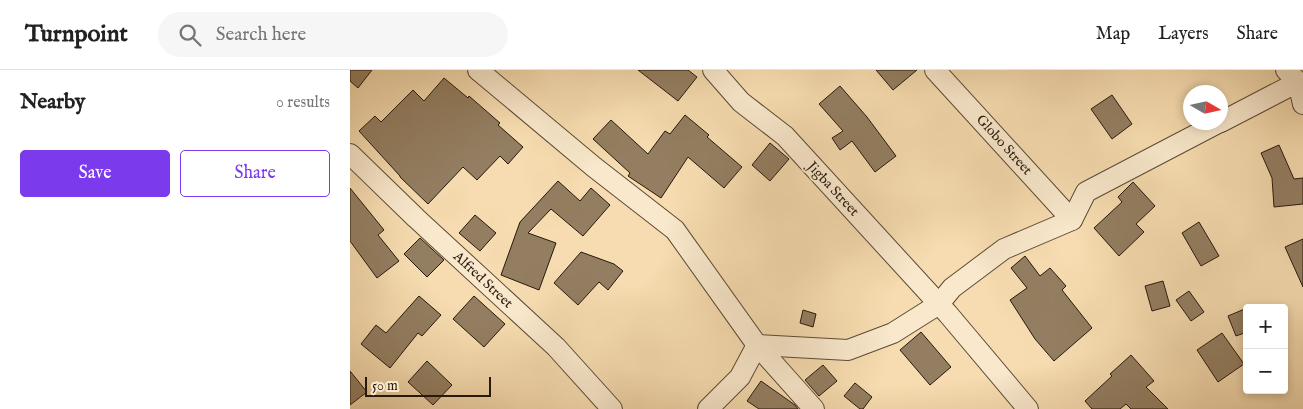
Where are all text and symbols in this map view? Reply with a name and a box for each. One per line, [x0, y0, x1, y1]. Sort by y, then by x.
search box [158, 12, 508, 57]
text: Turnpoint [25, 19, 128, 50]
icon: search [176, 21, 204, 49]
text: Search here [216, 23, 306, 47]
text: Map [1096, 23, 1130, 46]
text: Layers [1158, 23, 1209, 46]
text: Share [1237, 23, 1278, 46]
north arrow [1183, 85, 1228, 130]
text: Nearby [20, 89, 85, 116]
text: 0 results [276, 93, 330, 113]
street label: Globo Street [972, 111, 1036, 179]
button: Save [20, 150, 170, 197]
button: Share [180, 150, 330, 197]
street label: Jigba Street [802, 156, 863, 220]
street label: Alfred Street [449, 247, 517, 312]
map controls [1243, 304, 1288, 394]
button: + [1243, 304, 1288, 349]
button: − [1243, 349, 1288, 394]
scale bar [365, 374, 491, 397]
text: 50 m [372, 377, 398, 395]

